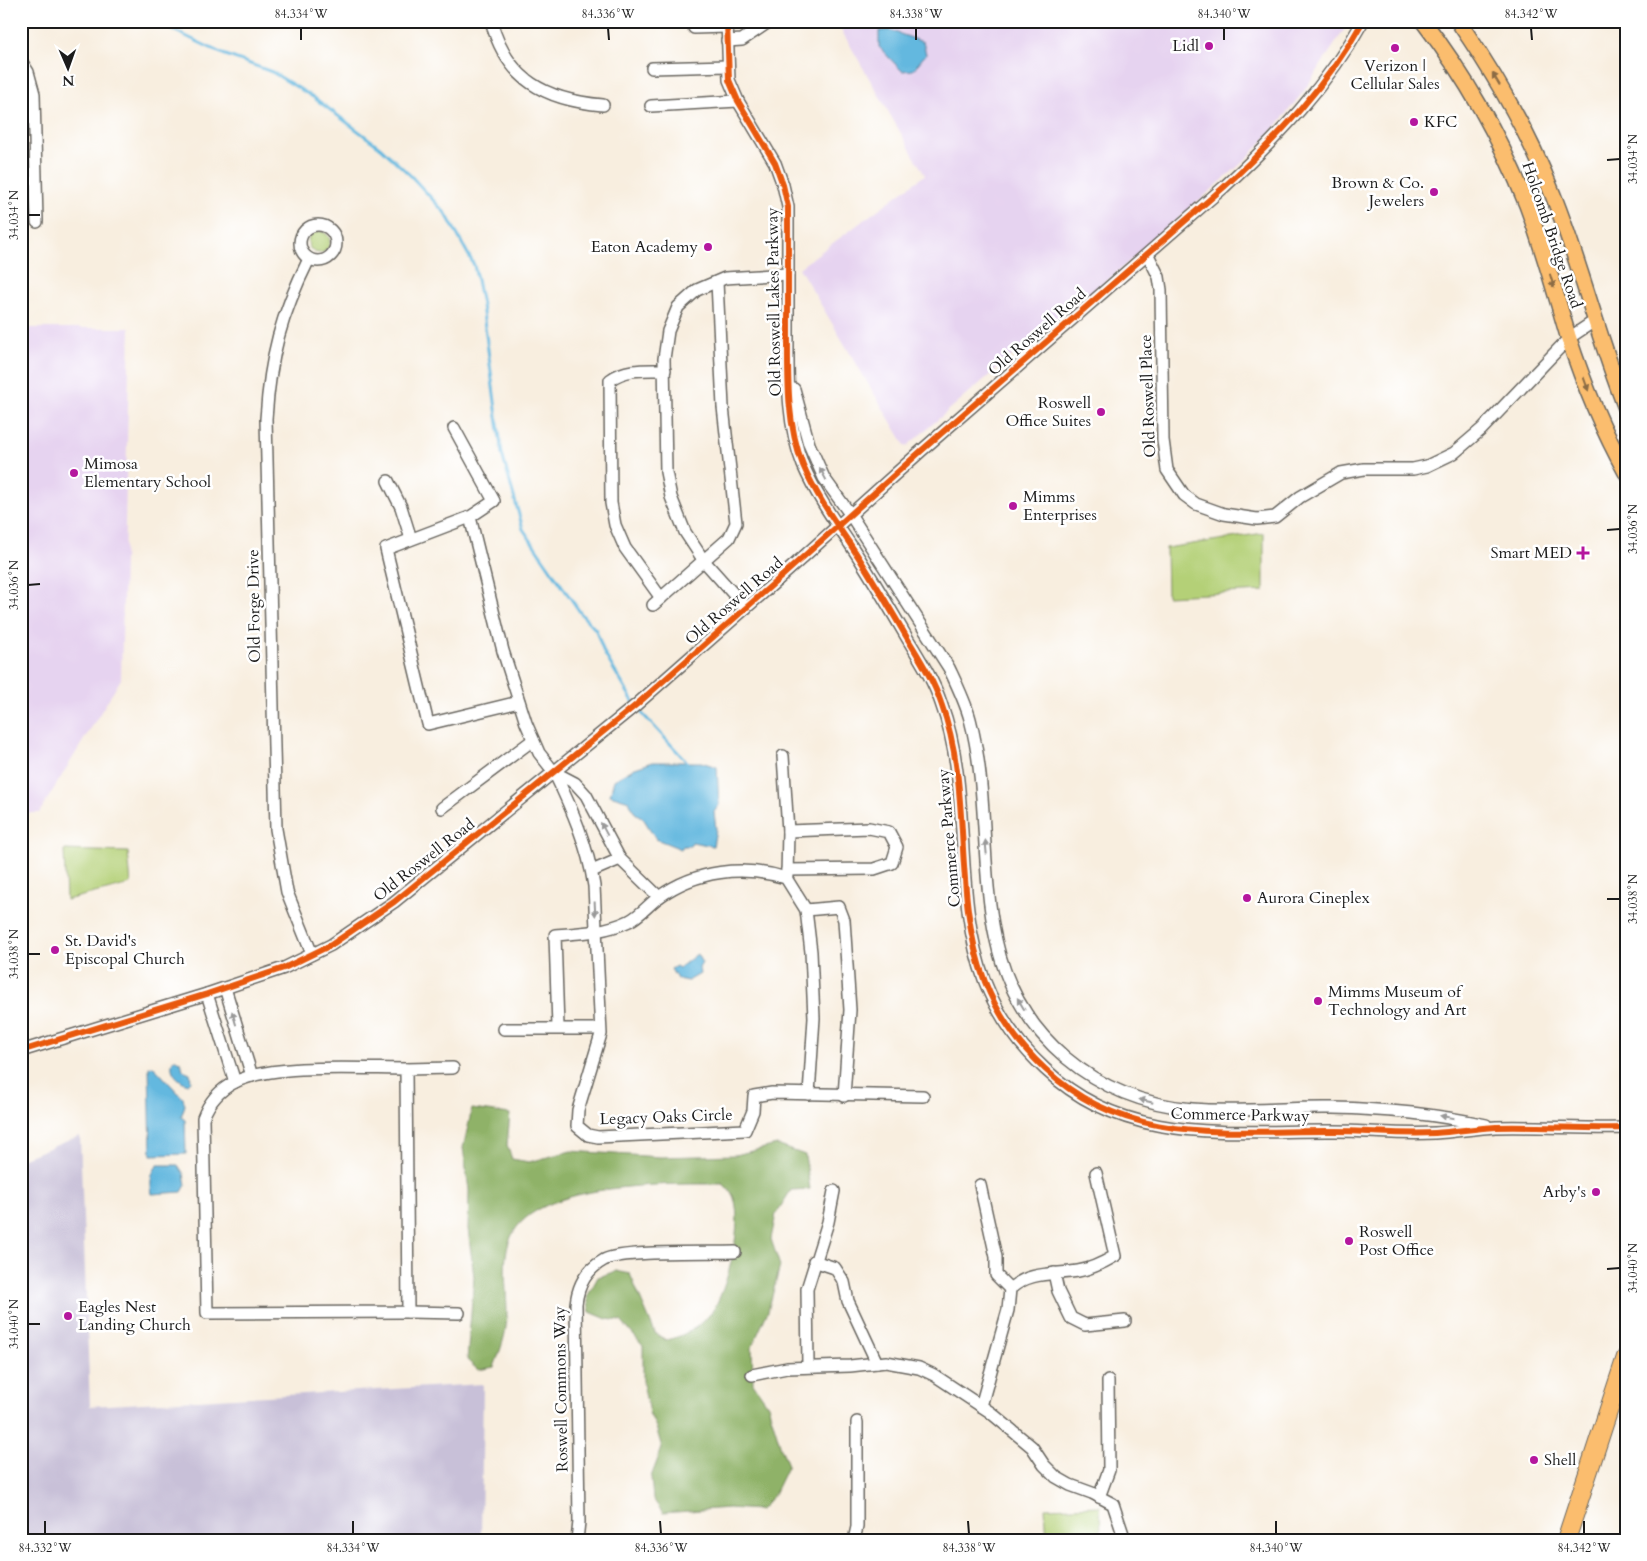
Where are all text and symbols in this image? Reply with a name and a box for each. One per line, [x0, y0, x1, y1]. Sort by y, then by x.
text: 84.334°W [274, 6, 328, 22]
text: 84.336°W [581, 6, 635, 22]
text: 84.338°W [889, 6, 943, 22]
text: 84.340°W [1197, 6, 1251, 22]
text: 84.342°W [1504, 6, 1558, 22]
place label: Lidl [1172, 35, 1199, 57]
marker: Lidl [1203, 40, 1215, 52]
north arrow [42, 42, 92, 92]
marker: Verizon | Cellular Sales [1389, 42, 1401, 54]
place label: Verizon | Cellular Sales [1350, 55, 1440, 95]
text: N [62, 71, 75, 90]
one-way arrow [1492, 73, 1501, 86]
place label: KFC [1424, 111, 1457, 133]
marker: KFC [1408, 116, 1420, 128]
text: 34.034°N [1625, 133, 1641, 184]
street label: Holcomb Bridge Road [1517, 159, 1588, 312]
place label: Brown & Co. Jewelers [1331, 172, 1424, 212]
marker: Brown & Co. Jewelers [1428, 186, 1440, 198]
text: 34.034°N [6, 189, 22, 240]
street label: Old Roswell Lakes Parkway [761, 207, 787, 397]
place label: Eaton Academy [591, 236, 699, 258]
marker: Eaton Academy [702, 241, 714, 253]
one-way arrow [1548, 274, 1556, 289]
street label: Old Roswell Road [983, 283, 1091, 381]
street label: Old Roswell Place [1135, 334, 1161, 458]
one-way arrow [1583, 376, 1590, 391]
place label: Roswell Office Suites [1006, 392, 1091, 432]
marker: Roswell Office Suites [1095, 406, 1107, 418]
place label: Mimosa Elementary School [84, 453, 211, 493]
marker: Mimosa Elementary School [68, 467, 80, 479]
one-way arrow [819, 467, 827, 482]
place label: Mimms Enterprises [1023, 486, 1097, 526]
marker: Mimms Enterprises [1007, 500, 1019, 512]
text: 34.036°N [1625, 503, 1641, 554]
place label: Smart MED [1490, 542, 1572, 564]
marker: Smart MED [1576, 546, 1590, 560]
street label: Old Forge Drive [242, 549, 266, 663]
street label: Old Roswell Road [680, 552, 788, 650]
text: 34.036°N [6, 559, 22, 610]
street label: Commerce Parkway [932, 767, 966, 908]
street label: Old Roswell Road [369, 813, 480, 907]
one-way arrow [600, 821, 608, 836]
one-way arrow [982, 839, 990, 855]
text: 34.038°N [1625, 873, 1641, 924]
place label: Aurora Cineplex [1257, 887, 1370, 909]
marker: Aurora Cineplex [1241, 892, 1253, 904]
one-way arrow [591, 901, 599, 917]
text: 34.038°N [6, 928, 22, 979]
place label: St. David's Episcopal Church [65, 930, 185, 970]
marker: St. David's Episcopal Church [49, 944, 61, 956]
place label: Mimms Museum of Technology and Art [1328, 981, 1466, 1021]
marker: Mimms Museum of Technology and Art [1312, 995, 1324, 1007]
one-way arrow [1016, 998, 1025, 1011]
one-way arrow [230, 1010, 238, 1025]
one-way arrow [1139, 1097, 1154, 1105]
street label: Commerce Parkway [1170, 1103, 1310, 1127]
street label: Legacy Oaks Circle [599, 1104, 733, 1130]
one-way arrow [1439, 1112, 1455, 1120]
place label: Arby's [1543, 1181, 1586, 1203]
marker: Arby's [1590, 1186, 1602, 1198]
place label: Roswell Post Office [1359, 1221, 1434, 1261]
marker: Roswell Post Office [1343, 1235, 1355, 1247]
text: 34.040°N [1625, 1242, 1641, 1293]
place label: Eagles Nest Landing Church [78, 1296, 191, 1336]
text: 34.040°N [6, 1298, 22, 1349]
street label: Roswell Commons Way [549, 1305, 573, 1472]
marker: Eagles Nest Landing Church [62, 1310, 74, 1322]
place label: Shell [1544, 1449, 1576, 1471]
marker: Shell [1528, 1454, 1540, 1466]
text: 84.332°W [18, 1540, 72, 1556]
text: 84.334°W [326, 1540, 380, 1556]
text: 84.336°W [634, 1540, 688, 1556]
text: 84.338°W [942, 1540, 996, 1556]
text: 84.340°W [1249, 1540, 1303, 1556]
text: 84.342°W [1557, 1540, 1611, 1556]

